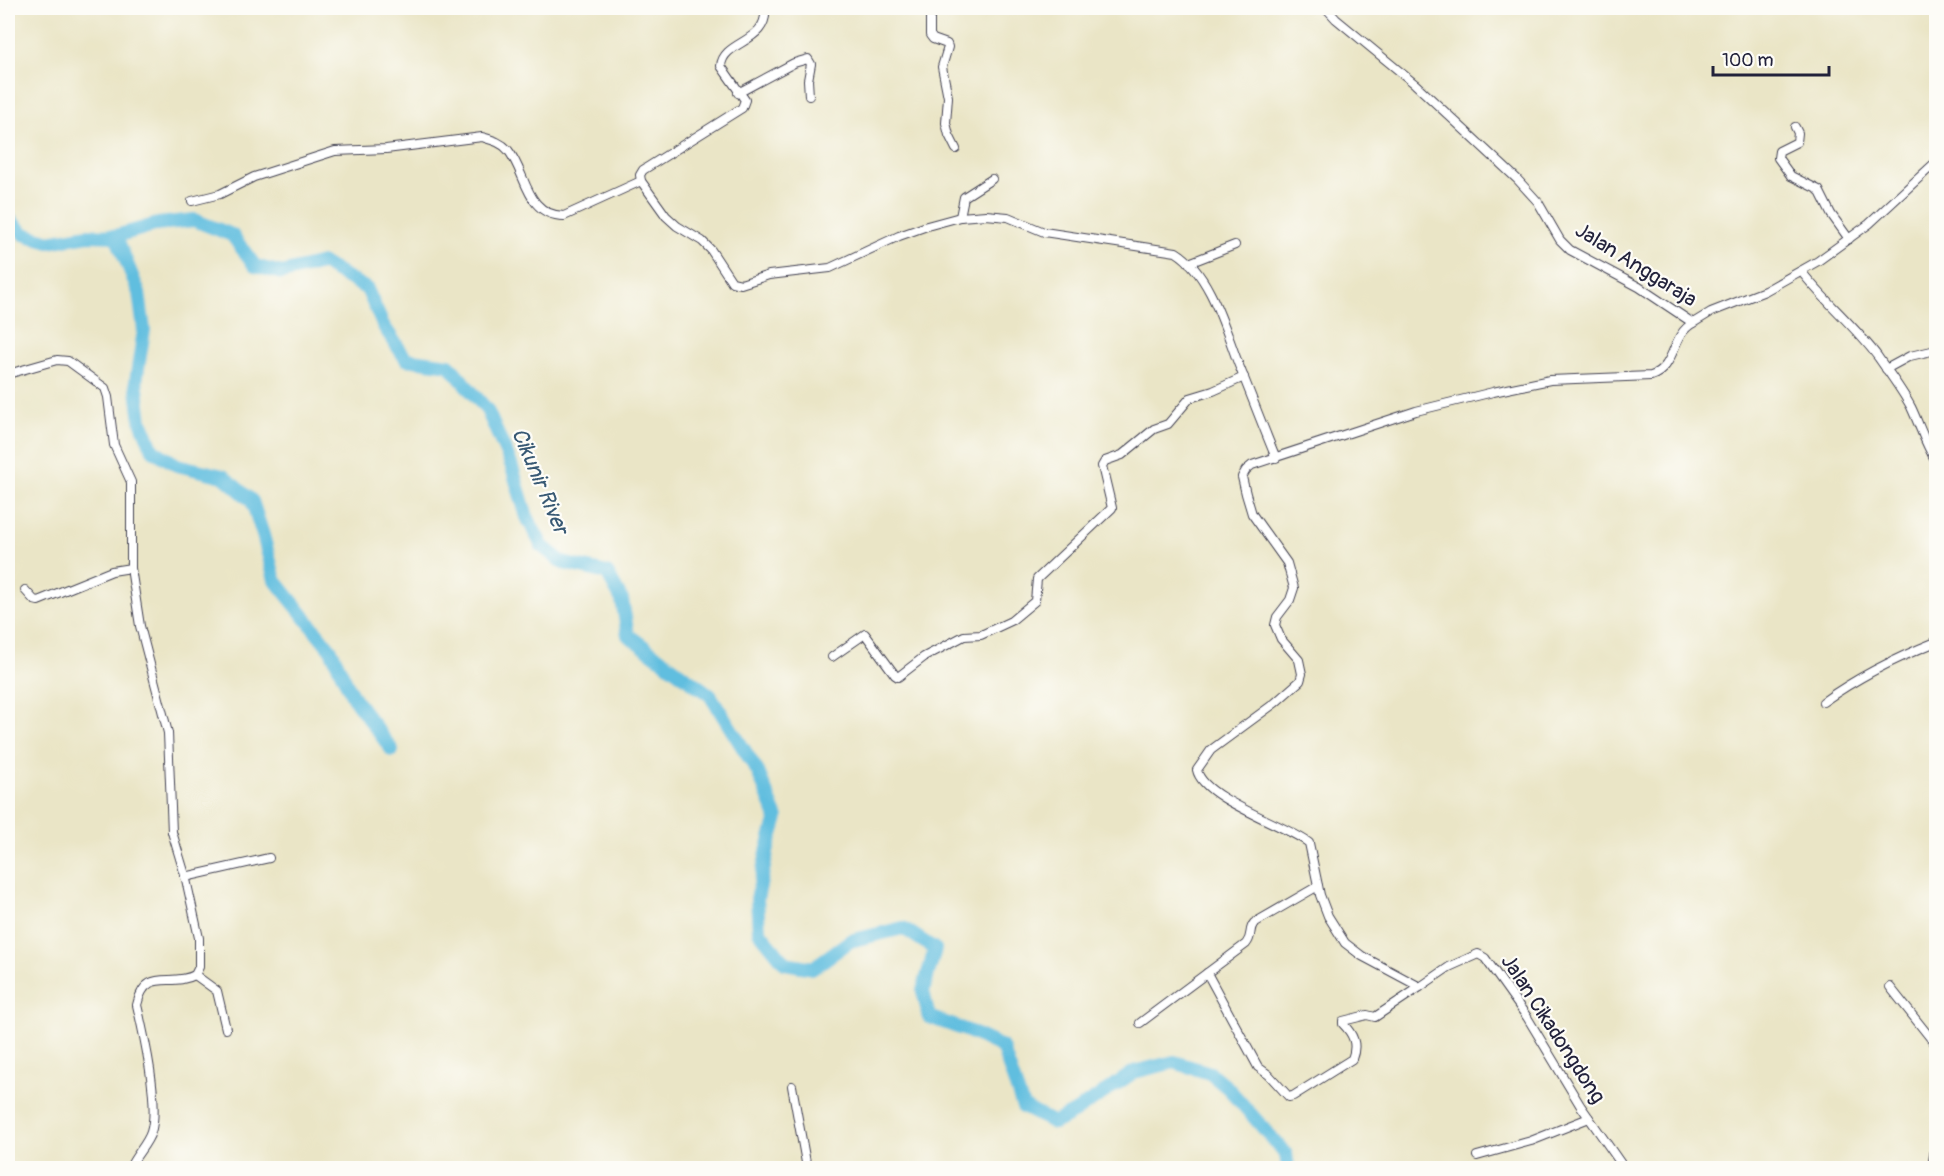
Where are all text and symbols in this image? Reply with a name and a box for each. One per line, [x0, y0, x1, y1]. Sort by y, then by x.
scale bar [1713, 39, 1828, 77]
text: 100 m [1722, 49, 1774, 72]
street label: Jalan Anggaraja [1570, 217, 1702, 313]
water label: Cikunir River [505, 424, 576, 541]
street label: Jalan Cikadongdong [1495, 949, 1611, 1109]

